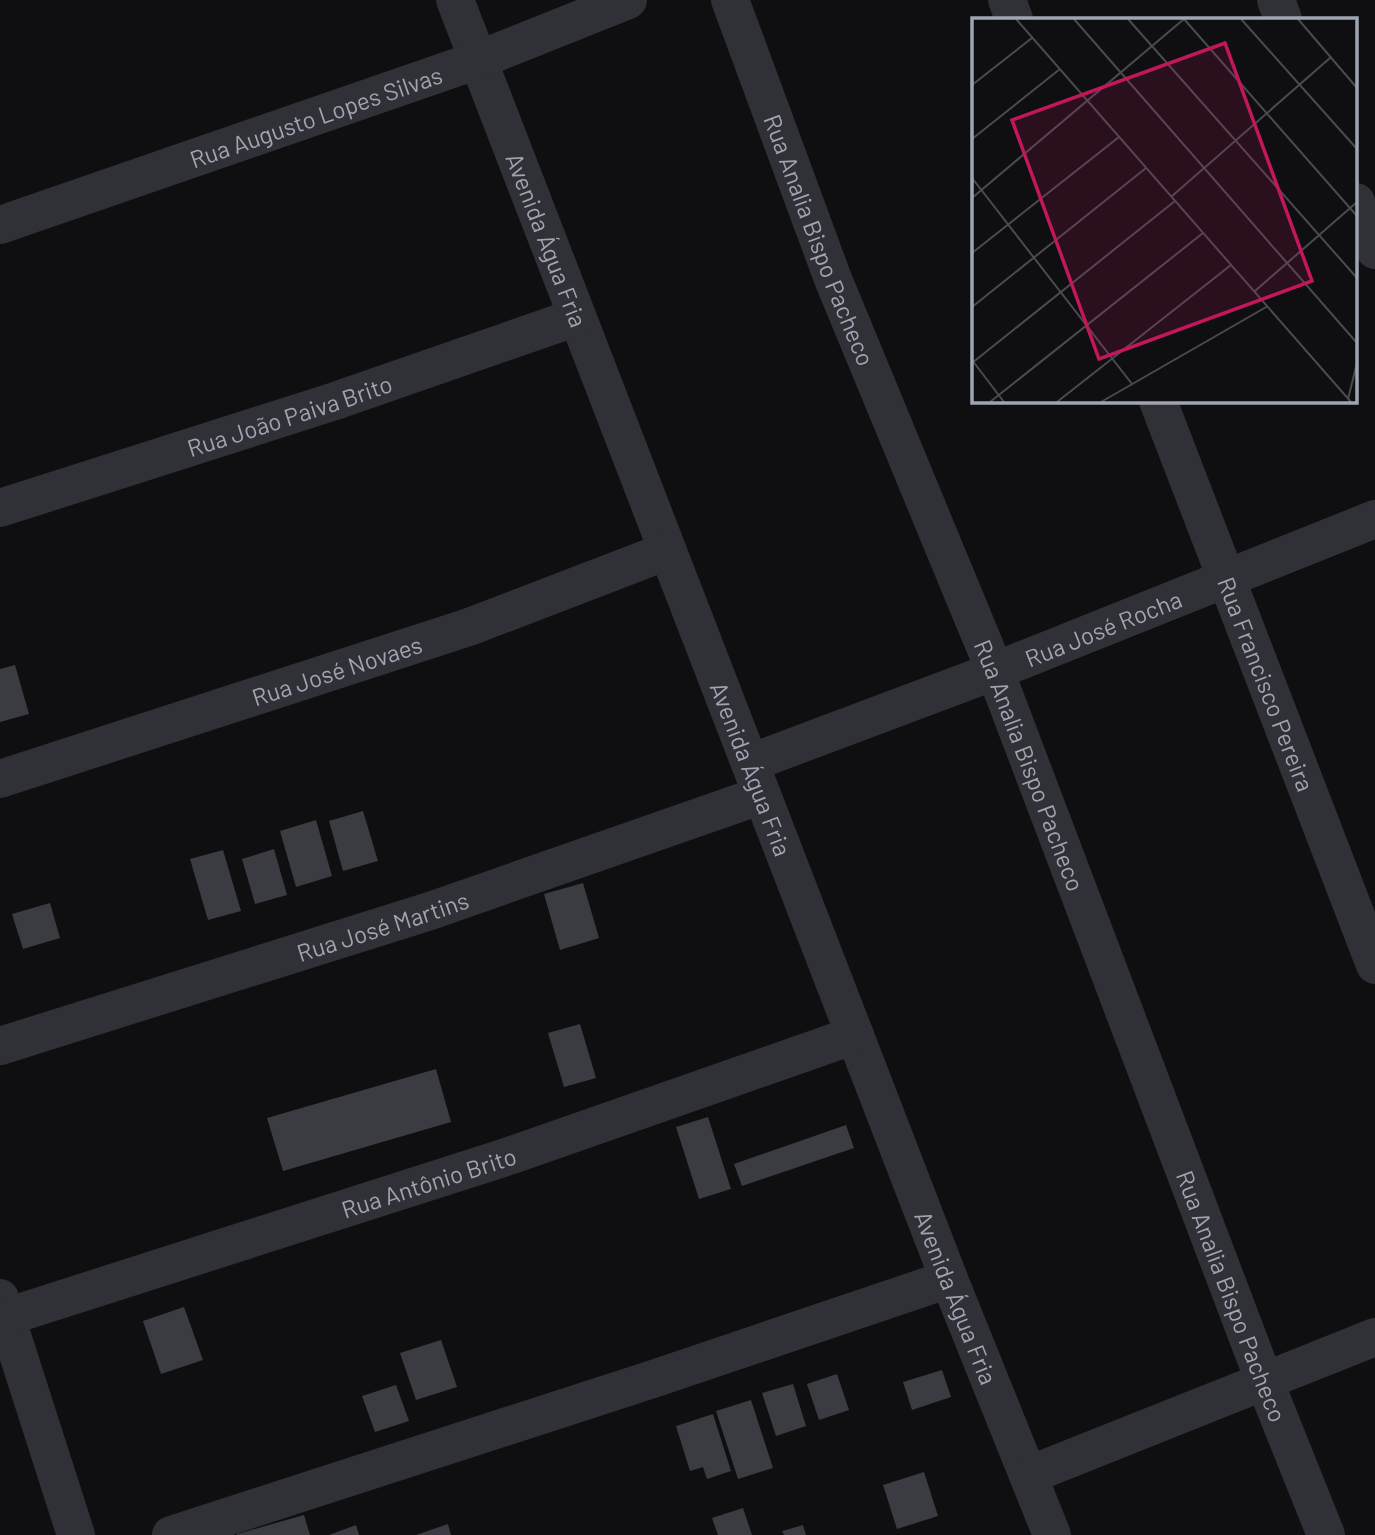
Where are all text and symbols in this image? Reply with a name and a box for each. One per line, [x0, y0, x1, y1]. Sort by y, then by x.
inset map [972, 18, 1358, 402]
street label: Rua Augusto Lopes Silvas [186, 59, 446, 173]
street label: Rua Analia Bispo Pacheco [759, 110, 882, 370]
street label: Avenida Água Fria [501, 149, 594, 331]
street label: Rua João Paiva Brito [183, 368, 396, 462]
street label: Rua Francisco Pereira [1212, 572, 1321, 795]
street label: Rua José Rocha [1020, 583, 1186, 672]
street label: Rua José Novaes [248, 629, 425, 711]
street label: Rua Analia Bispo Pacheco [969, 635, 1092, 895]
street label: Avenida Água Fria [705, 677, 799, 860]
street label: Rua José Martins [293, 884, 472, 966]
street label: Rua Antônio Brito [338, 1140, 520, 1223]
street label: Rua Analia Bispo Pacheco [1171, 1166, 1294, 1426]
street label: Avenida Água Fria [909, 1206, 1004, 1388]

